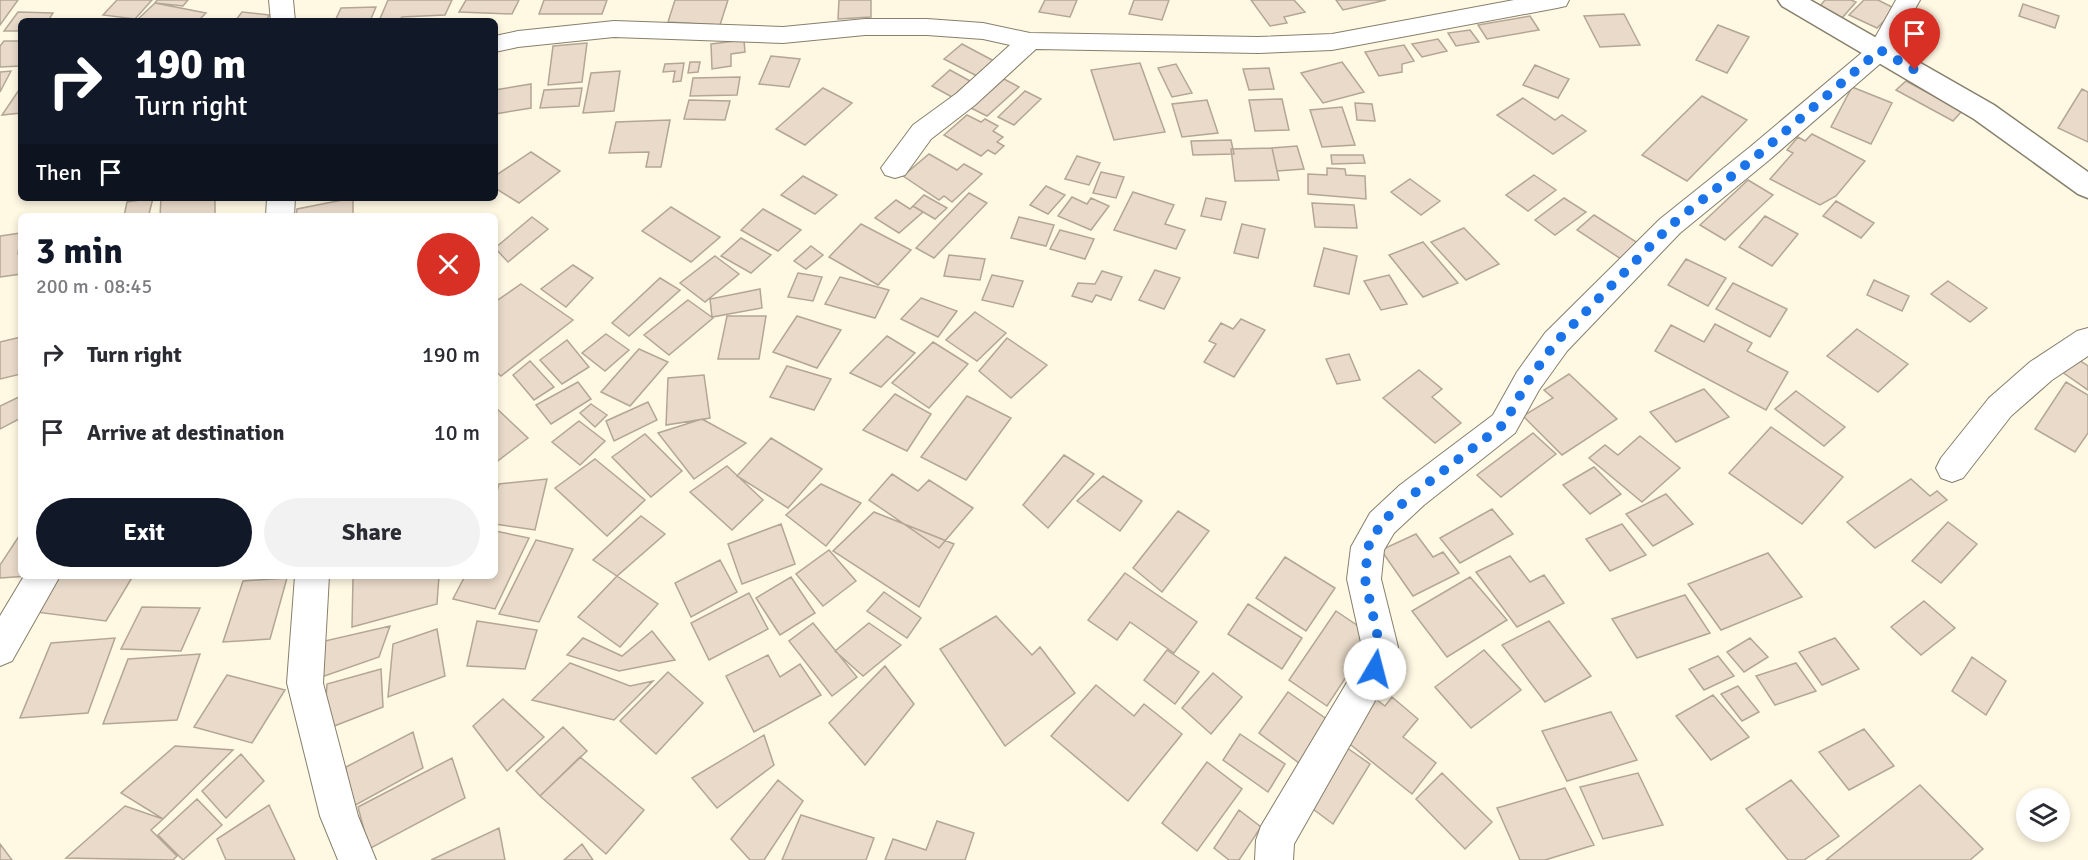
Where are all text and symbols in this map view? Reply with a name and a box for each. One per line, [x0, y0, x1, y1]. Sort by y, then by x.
pin [1889, 8, 1940, 70]
icon: arrive [1898, 17, 1931, 50]
text: 190 m [135, 39, 246, 90]
icon: right [36, 42, 114, 120]
text: Turn right [135, 90, 248, 123]
icon: arrive [94, 156, 127, 189]
text: Then [36, 159, 82, 186]
text: 3 min [36, 229, 123, 274]
button: close [417, 233, 480, 296]
text: 200 m · 08:45 [36, 274, 152, 299]
icon: right [36, 338, 69, 371]
text: Turn right [87, 341, 182, 368]
text: 190 m [422, 341, 480, 368]
icon: arrive [36, 416, 69, 449]
text: Arrive at destination [87, 419, 284, 446]
text: 10 m [434, 419, 480, 446]
button: Exit [36, 498, 252, 567]
button: Share [264, 498, 480, 567]
position arrow [1343, 637, 1407, 701]
map controls [2016, 788, 2070, 842]
button: layers [2016, 788, 2070, 842]

